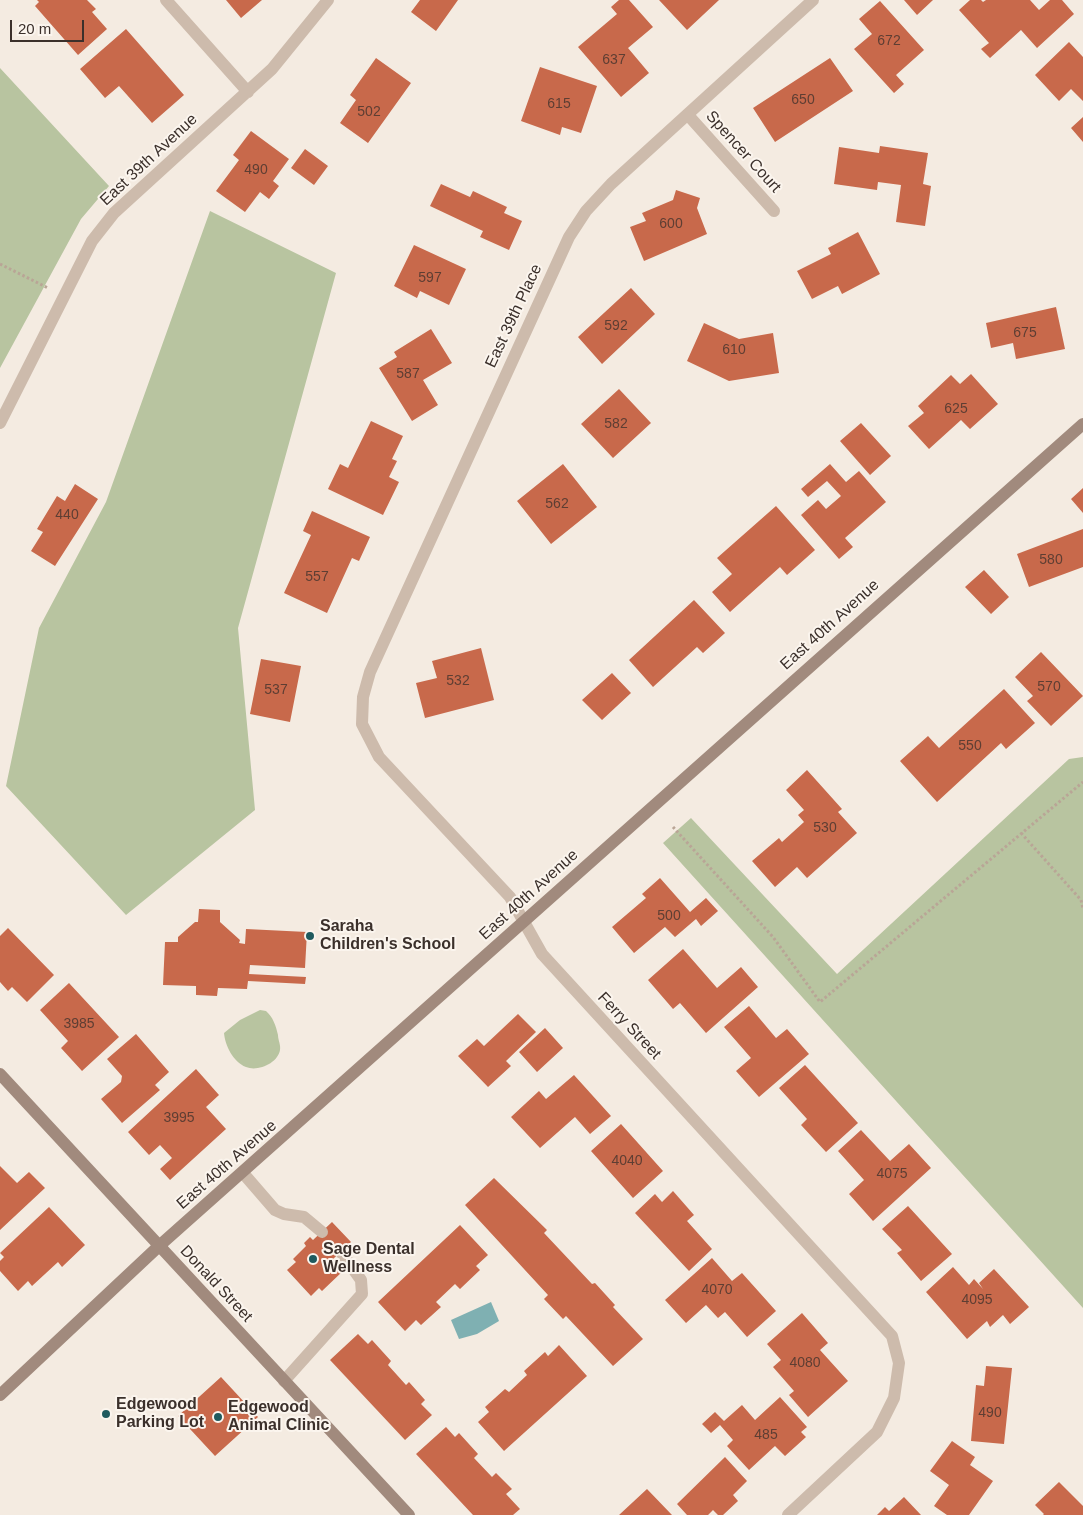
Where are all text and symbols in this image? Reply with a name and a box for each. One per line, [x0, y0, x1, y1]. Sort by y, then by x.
scale bar [12, 10, 86, 42]
text: 20 m [18, 20, 51, 37]
house number: 672 [877, 33, 901, 49]
house number: 637 [602, 52, 626, 68]
house number: 650 [791, 92, 815, 108]
house number: 615 [547, 96, 571, 112]
house number: 502 [357, 104, 381, 120]
street label: Spencer Court [701, 107, 785, 197]
street label: East 39th Avenue [96, 110, 202, 210]
house number: 490 [244, 162, 268, 178]
house number: 600 [659, 216, 683, 232]
street label: East 39th Place [482, 261, 546, 371]
house number: 597 [418, 270, 442, 286]
house number: 592 [604, 318, 628, 334]
house number: 675 [1013, 325, 1037, 341]
house number: 610 [722, 342, 746, 358]
house number: 587 [396, 366, 420, 382]
house number: 625 [944, 401, 968, 417]
house number: 582 [604, 416, 628, 432]
house number: 562 [545, 496, 569, 512]
house number: 440 [55, 507, 79, 523]
house number: 580 [1039, 552, 1063, 568]
house number: 557 [305, 569, 329, 585]
street label: East 40th Avenue [777, 576, 883, 674]
house number: 532 [446, 673, 470, 689]
house number: 570 [1037, 679, 1061, 695]
house number: 537 [264, 682, 288, 698]
house number: 550 [958, 738, 982, 754]
house number: 530 [813, 820, 837, 836]
street label: East 40th Avenue [476, 846, 582, 944]
house number: 500 [657, 908, 681, 924]
place label: Saraha Children's School [320, 917, 455, 955]
marker: Saraha Children's School [304, 930, 316, 942]
street label: Ferry Street [593, 989, 665, 1063]
house number: 3985 [63, 1016, 95, 1032]
house number: 3995 [163, 1110, 195, 1126]
street label: East 40th Avenue [173, 1116, 281, 1214]
house number: 4040 [611, 1153, 643, 1169]
house number: 4075 [876, 1166, 908, 1182]
place label: Sage Dental Wellness [323, 1240, 415, 1278]
street label: Donald Street [176, 1242, 256, 1326]
marker: Sage Dental Wellness [307, 1253, 319, 1265]
house number: 4070 [701, 1282, 733, 1298]
house number: 4095 [961, 1292, 993, 1308]
house number: 4080 [789, 1355, 821, 1371]
place label: Edgewood Parking Lot [116, 1395, 204, 1433]
place label: Edgewood Animal Clinic [228, 1398, 329, 1436]
house number: 490 [978, 1405, 1002, 1421]
marker: Edgewood Parking Lot [100, 1408, 112, 1420]
marker: Edgewood Animal Clinic [212, 1411, 224, 1423]
house number: 485 [754, 1427, 778, 1443]

